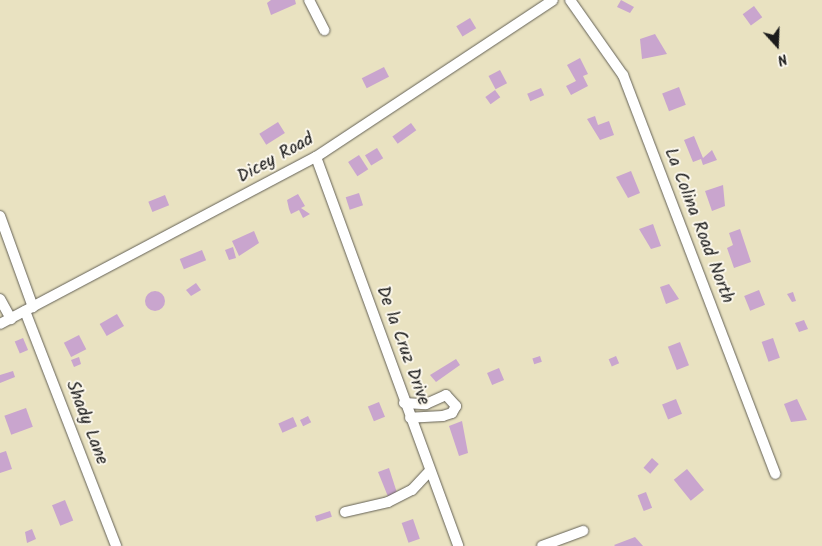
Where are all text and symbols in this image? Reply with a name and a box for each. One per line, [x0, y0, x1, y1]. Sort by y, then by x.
north arrow [752, 20, 802, 70]
text: N [774, 47, 790, 71]
street label: Dicey Road [234, 129, 318, 189]
street label: La Colina Road North [658, 145, 738, 307]
street label: De la Cruz Drive [370, 284, 434, 408]
street label: Shady Lane [60, 378, 112, 468]

